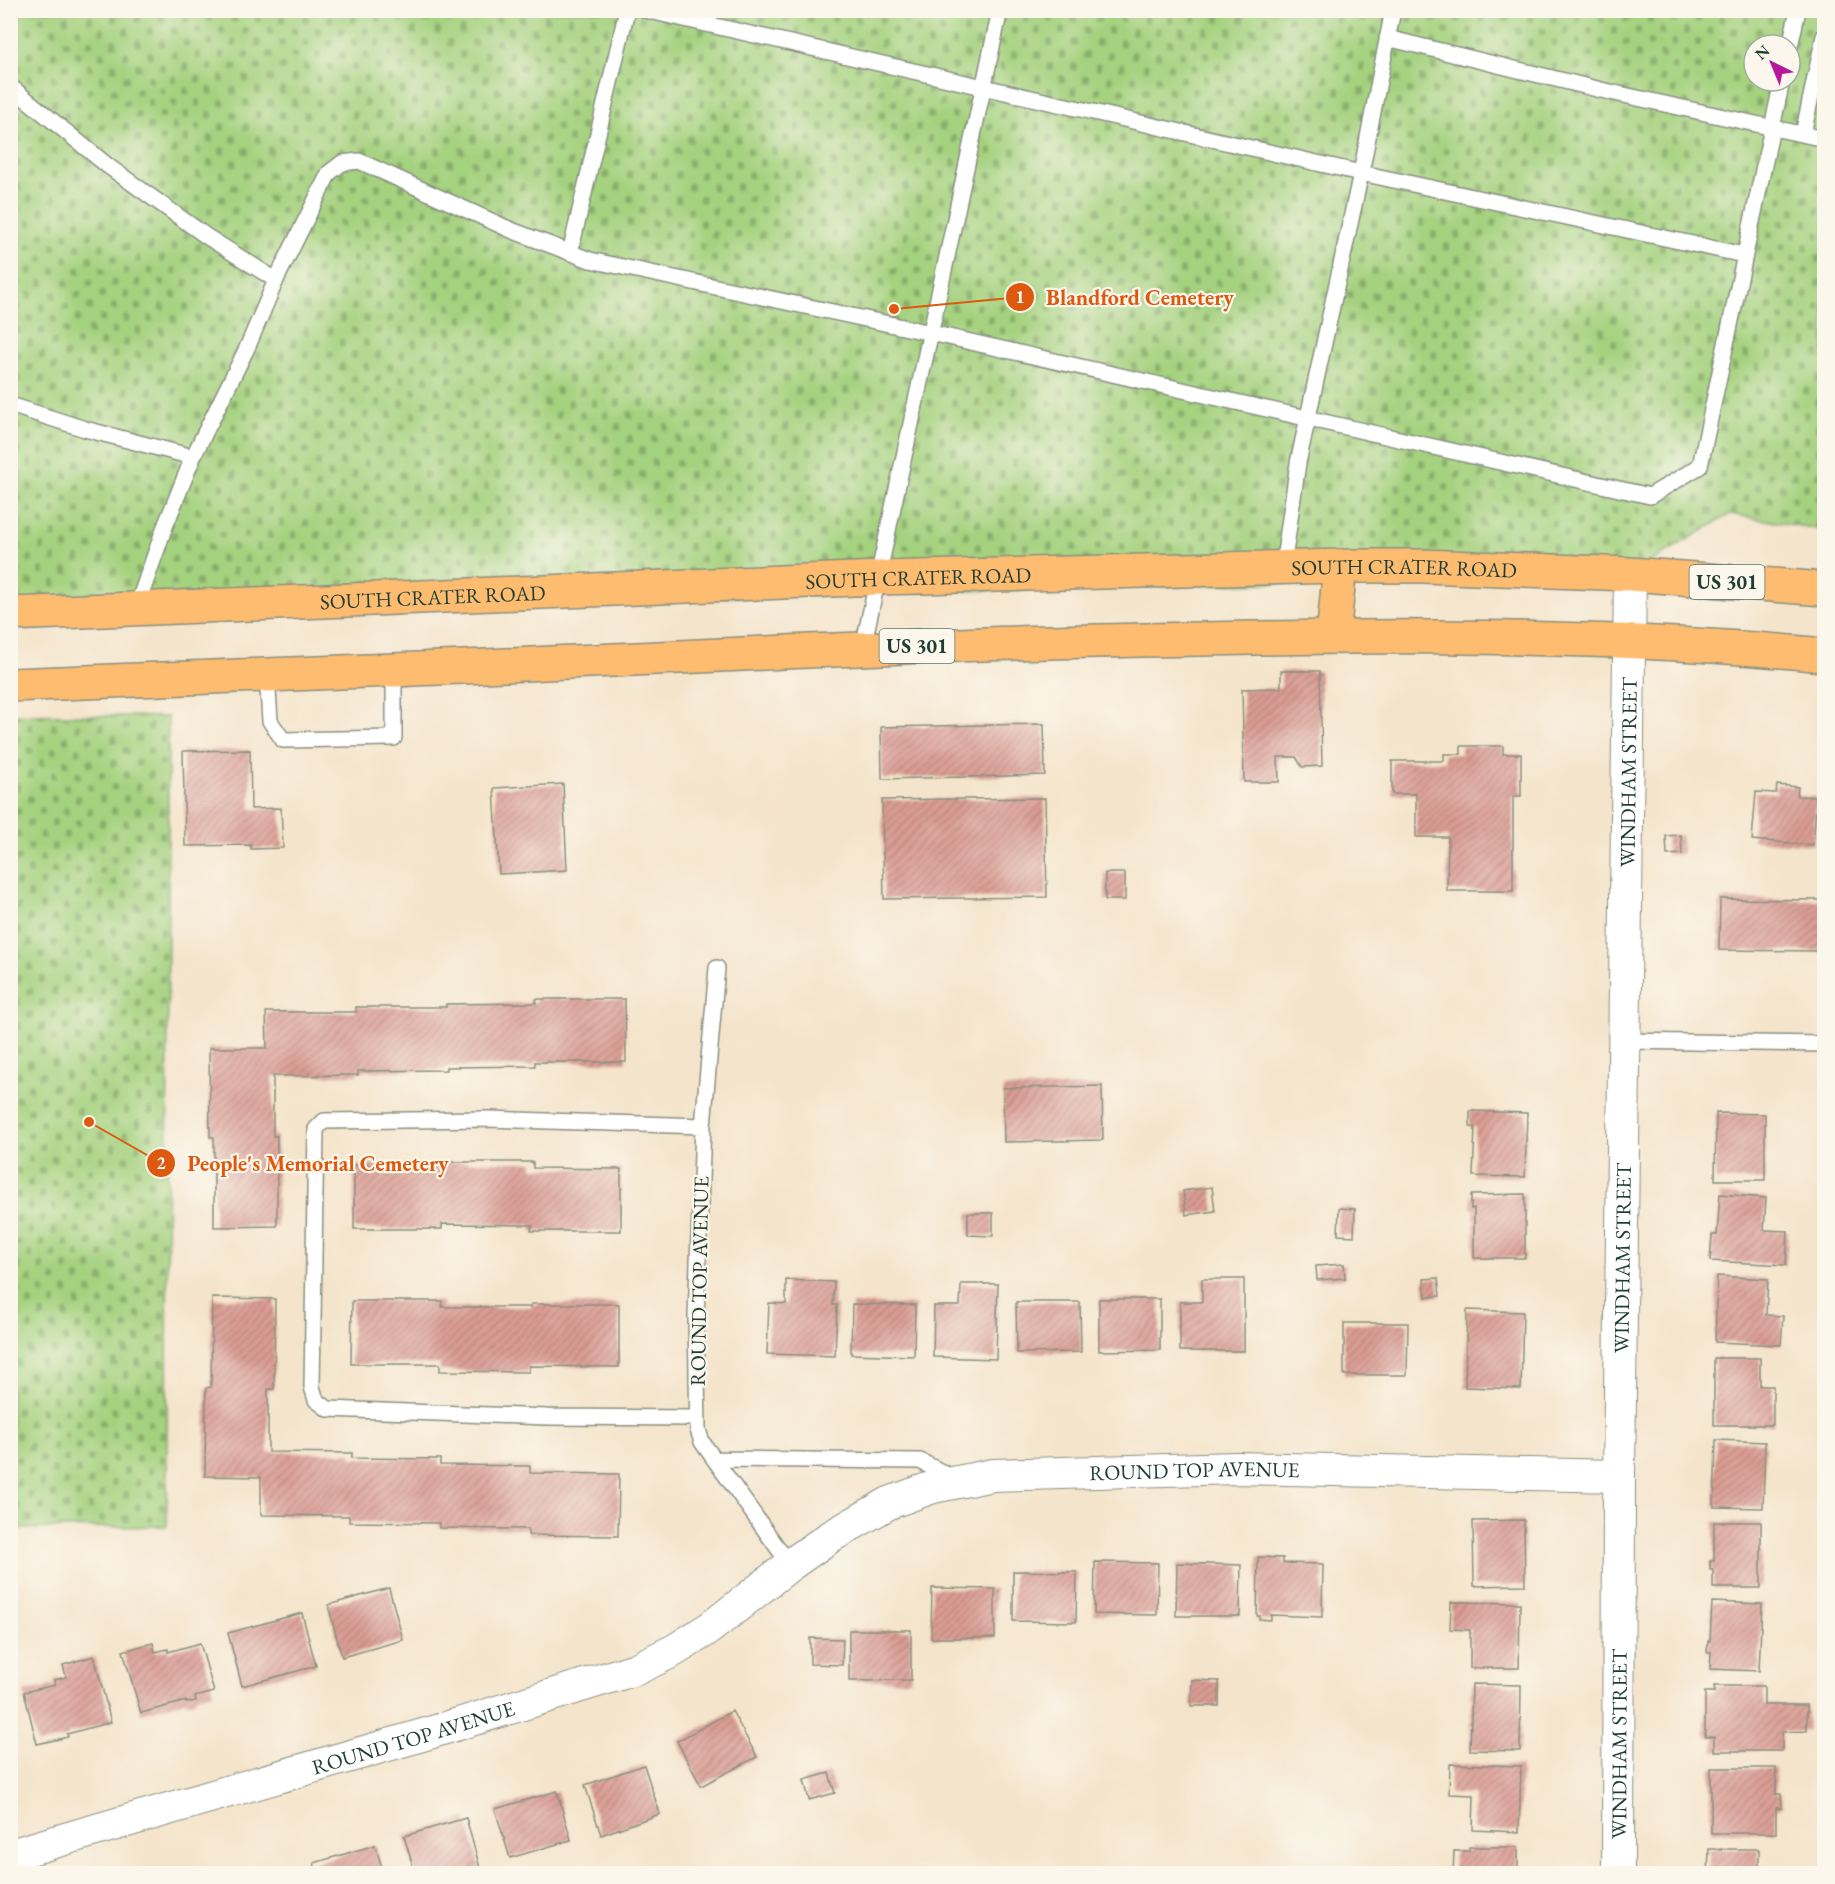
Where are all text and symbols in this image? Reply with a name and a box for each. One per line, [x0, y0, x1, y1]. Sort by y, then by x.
north arrow [1742, 33, 1802, 93]
text: N [1750, 40, 1774, 64]
callout: Blandford Cemetery [1005, 277, 1246, 317]
text: Blandford Cemetery [1046, 283, 1234, 312]
text: 1 [1015, 285, 1025, 308]
street label: SOUTH CRATER ROAD [1291, 552, 1518, 583]
street label: SOUTH CRATER ROAD [805, 561, 1032, 595]
road number: US 301 [1690, 565, 1764, 599]
street label: SOUTH CRATER ROAD [319, 578, 546, 615]
road number: US 301 [880, 629, 954, 663]
street label: WINDHAM STREET [1613, 676, 1642, 867]
callout: People's Memorial Cemetery [146, 1143, 461, 1183]
text: People's Memorial Cemetery [187, 1149, 449, 1178]
text: 2 [156, 1151, 166, 1174]
street label: WINDHAM STREET [1607, 1162, 1636, 1353]
street label: ROUND TOP AVENUE [684, 1176, 714, 1386]
street label: ROUND TOP AVENUE [1089, 1454, 1300, 1486]
street label: WINDHAM STREET [1605, 1648, 1632, 1839]
street label: ROUND TOP AVENUE [309, 1694, 518, 1780]

